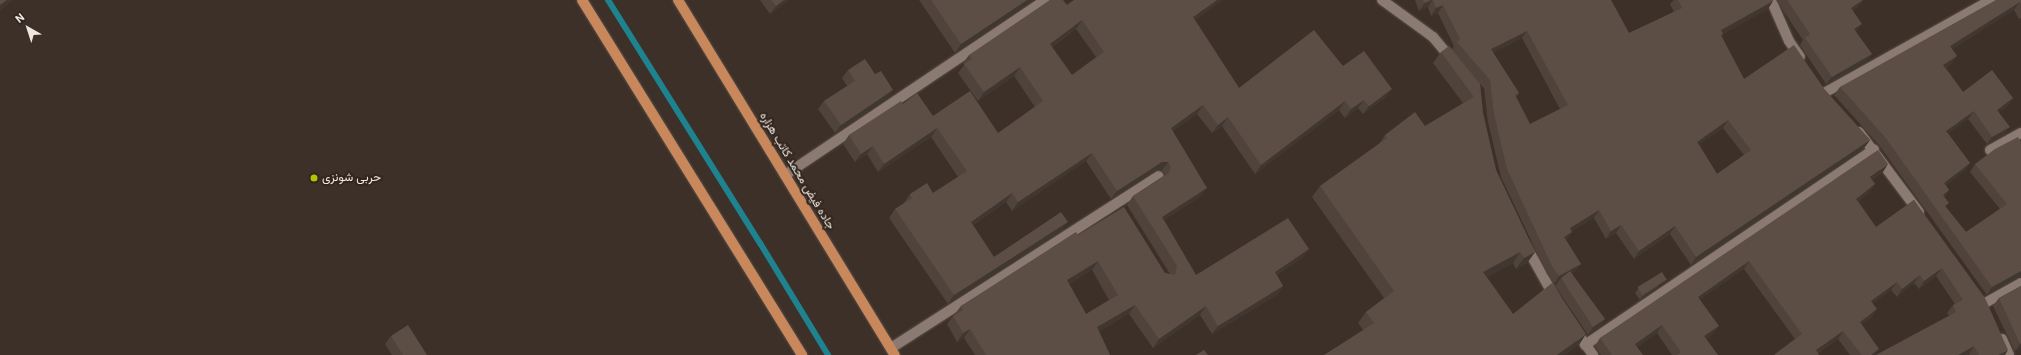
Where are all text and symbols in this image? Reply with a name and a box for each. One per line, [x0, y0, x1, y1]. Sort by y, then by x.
north arrow [8, 8, 48, 48]
text: N [13, 11, 27, 26]
street label: جاده فیض محمد کاتب هزاره [756, 110, 838, 232]
place label: حربی شونزی [322, 171, 381, 185]
marker: حربی شونزی [309, 173, 319, 183]

